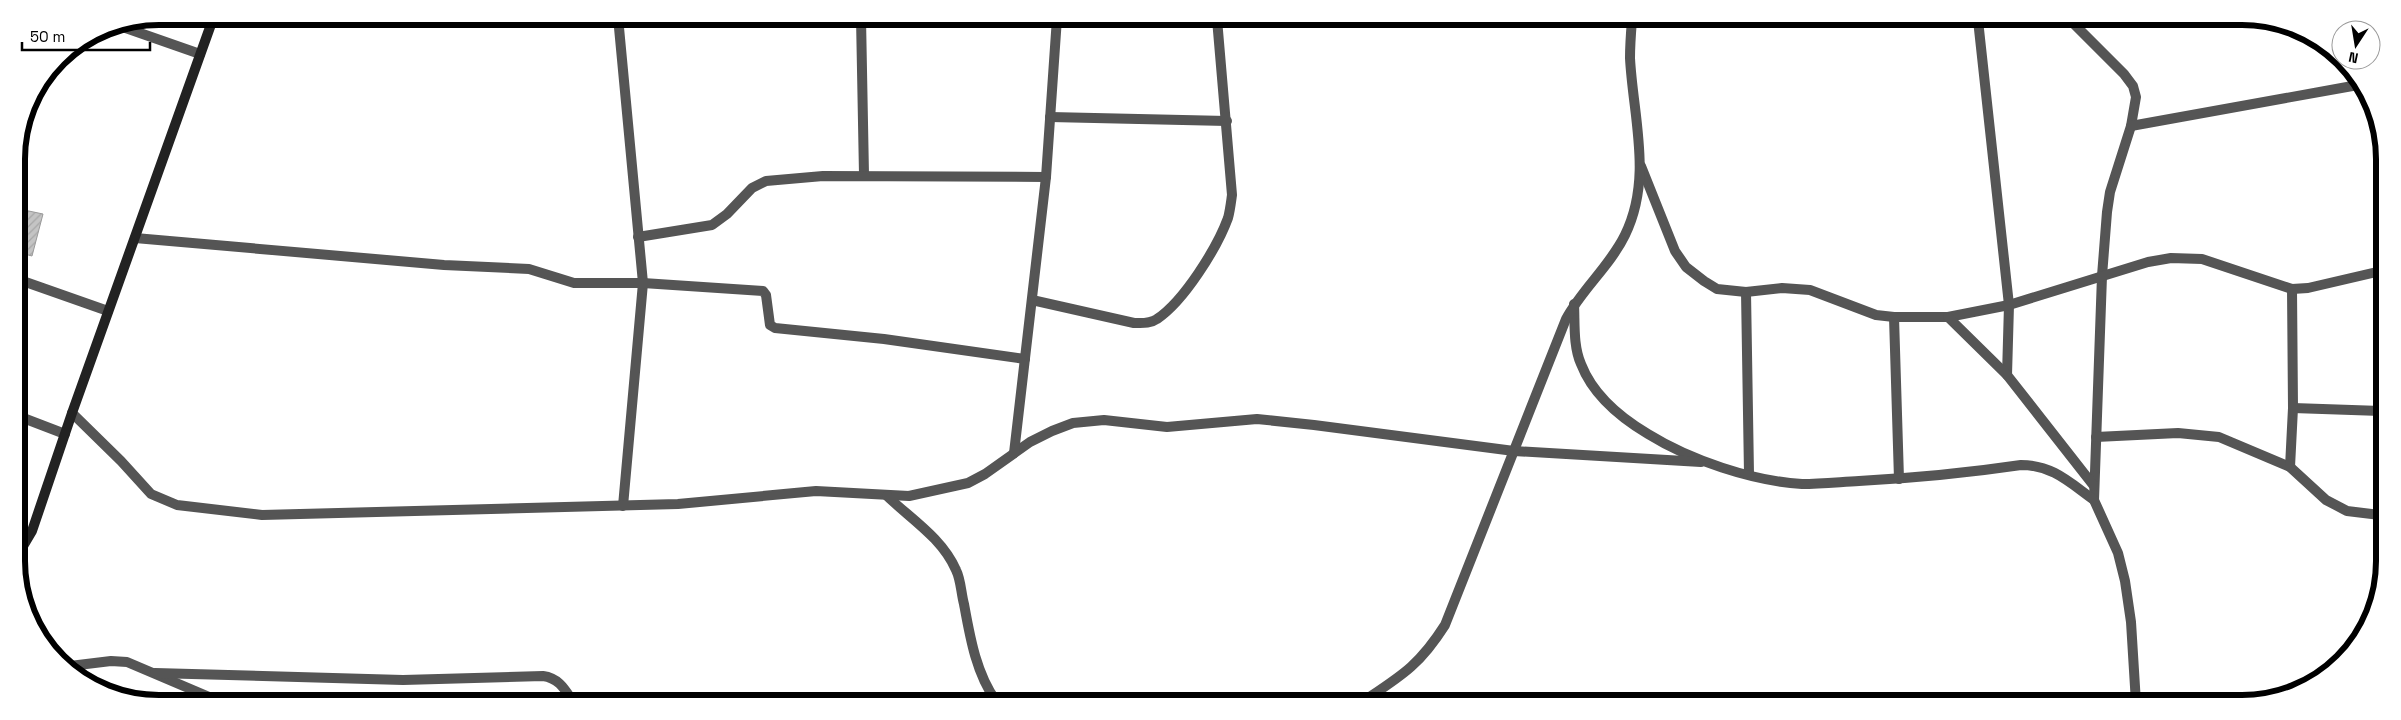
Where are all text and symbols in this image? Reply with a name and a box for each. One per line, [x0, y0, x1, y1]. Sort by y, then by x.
scale bar [22, 20, 150, 52]
north arrow [2331, 20, 2381, 70]
text: 50 m [30, 27, 65, 46]
text: N [2347, 48, 2360, 67]

